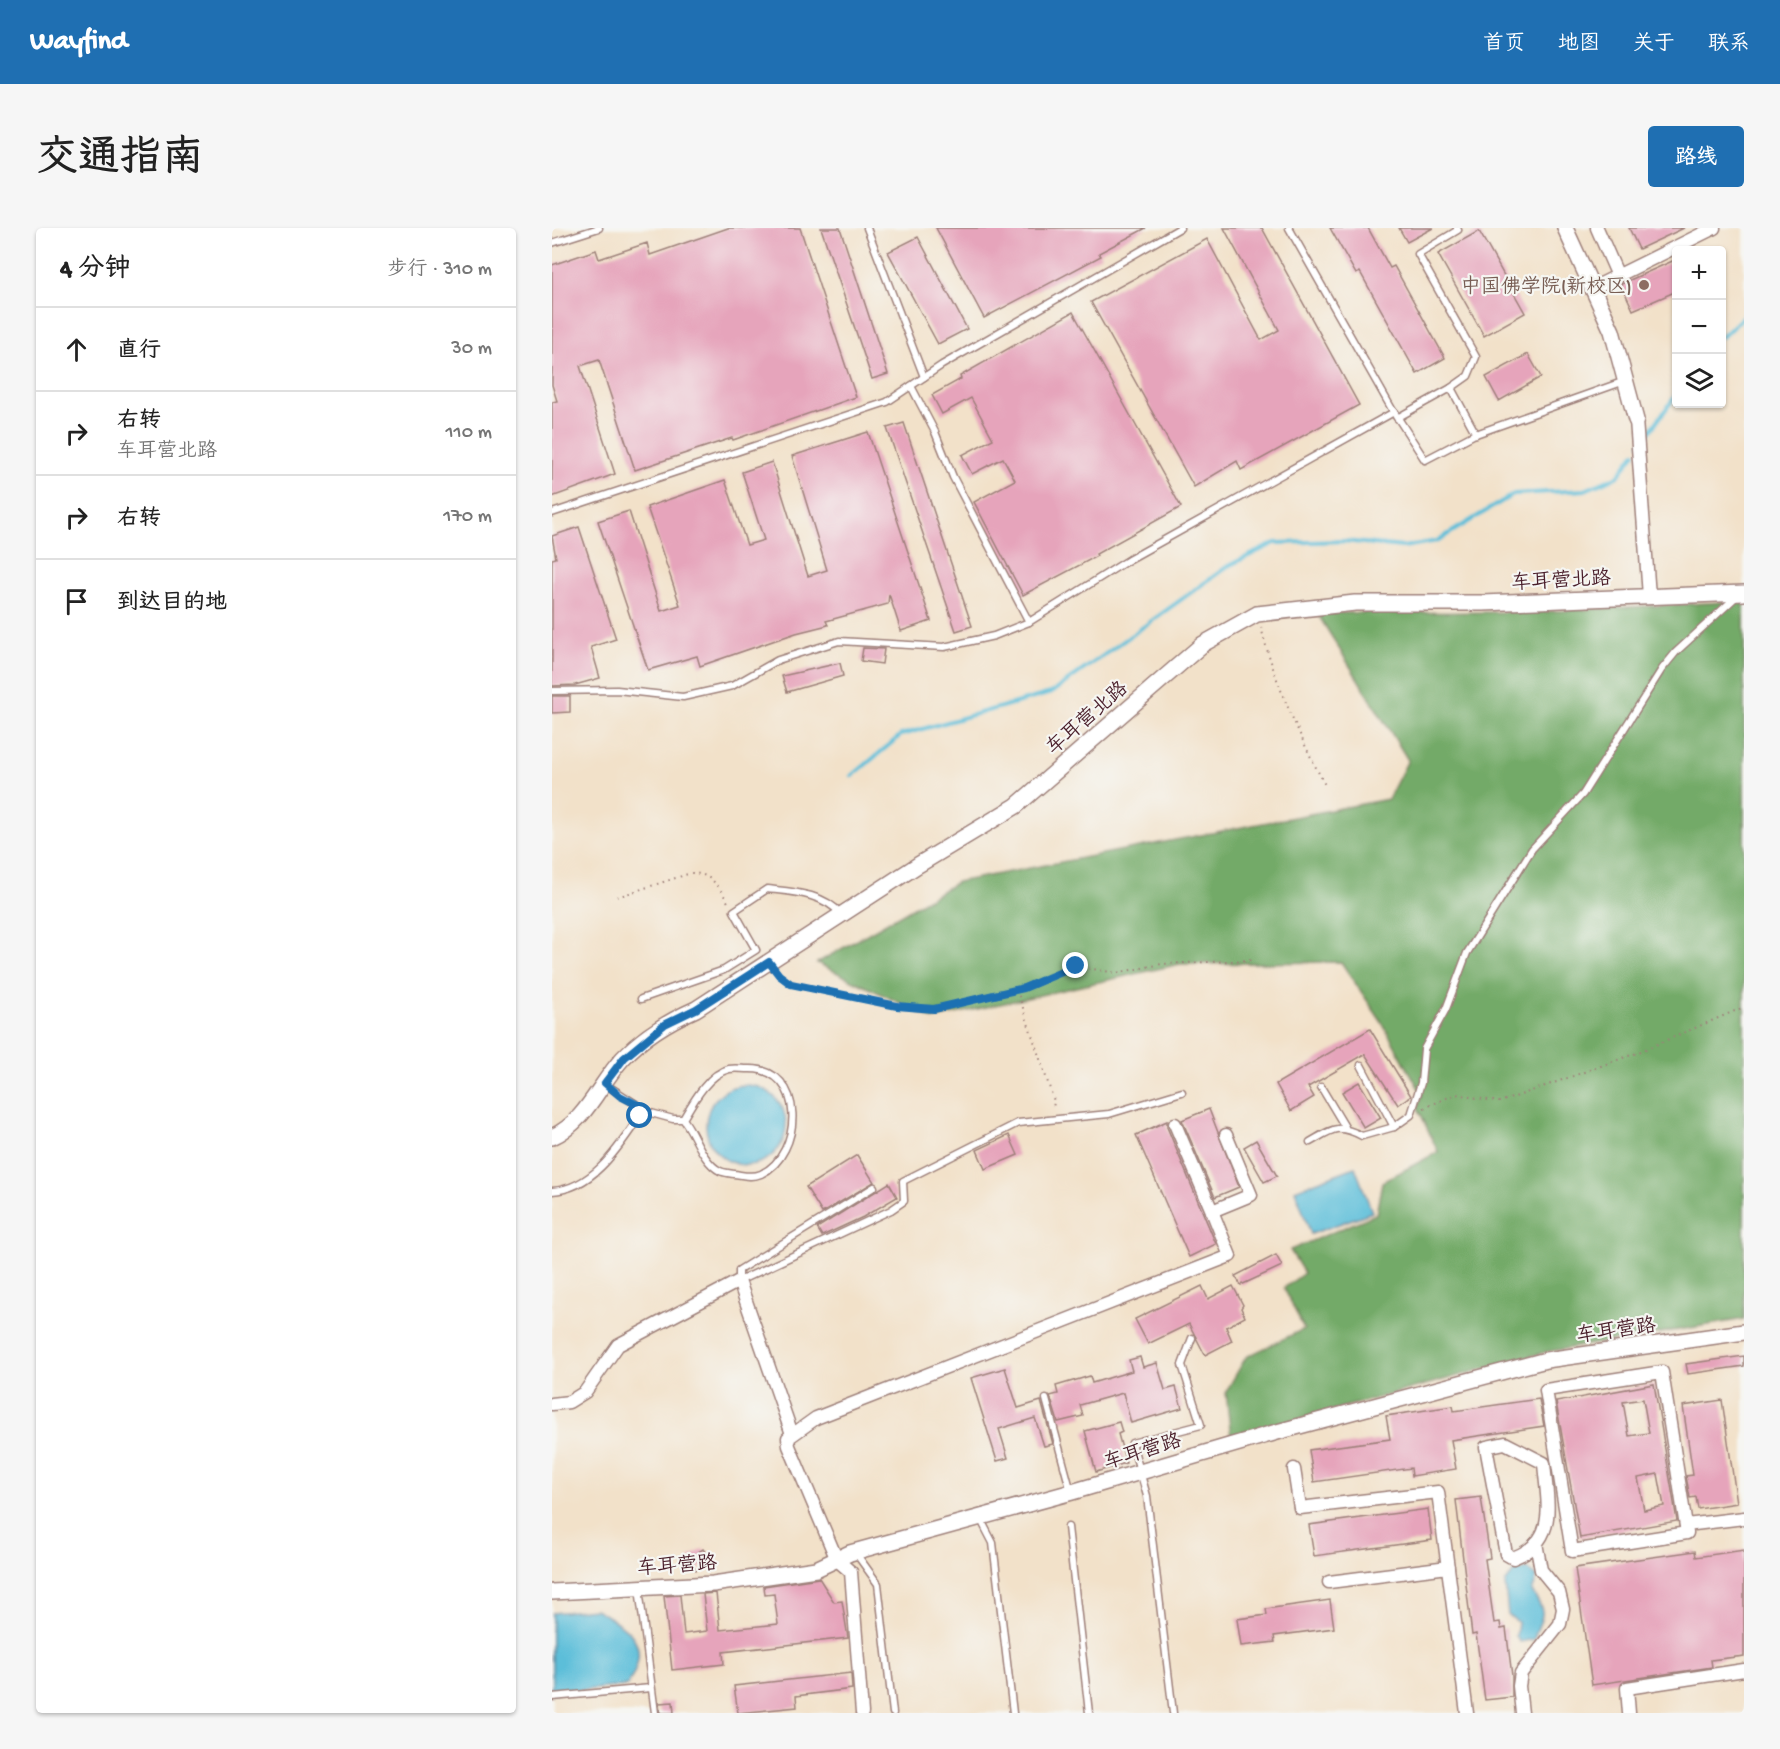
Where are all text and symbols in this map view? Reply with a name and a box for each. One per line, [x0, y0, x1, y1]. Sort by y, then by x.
text: Wayfind [30, 26, 127, 59]
text: 首页 [1483, 33, 1525, 58]
text: 地图 [1558, 33, 1600, 58]
text: 关于 [1633, 33, 1675, 58]
text: 联系 [1708, 33, 1750, 58]
button: 路线 [1648, 126, 1744, 187]
text: 交通指南 [36, 137, 204, 186]
map controls [1672, 246, 1726, 408]
button: + [1672, 246, 1726, 300]
text: 4 分钟 [60, 255, 130, 286]
text: 步行 · 310 m [387, 259, 492, 282]
place label: 中国佛学院(新校区) [1461, 275, 1632, 300]
marker: 中国佛学院(新校区) [1637, 278, 1651, 292]
button: − [1672, 300, 1726, 354]
icon: ahead [60, 333, 93, 366]
text: 30 m [451, 338, 492, 361]
text: 直行 [117, 339, 161, 365]
button: layers [1672, 354, 1726, 408]
text: 右转 [117, 409, 161, 435]
icon: right [60, 417, 93, 450]
text: 110 m [446, 422, 492, 445]
text: 车耳营北路 [117, 441, 217, 464]
icon: right [60, 501, 93, 534]
text: 170 m [443, 506, 492, 529]
text: 右转 [117, 507, 161, 533]
street label: 车耳营北路 [1511, 566, 1613, 597]
icon: arrive [60, 585, 93, 618]
text: 到达目的地 [117, 591, 227, 617]
street label: 车耳营北路 [1042, 676, 1134, 761]
route end [1062, 952, 1088, 978]
route start [626, 1102, 652, 1128]
street label: 车耳营路 [1575, 1313, 1659, 1349]
street label: 车耳营路 [1101, 1428, 1186, 1476]
street label: 车耳营路 [636, 1551, 719, 1582]

